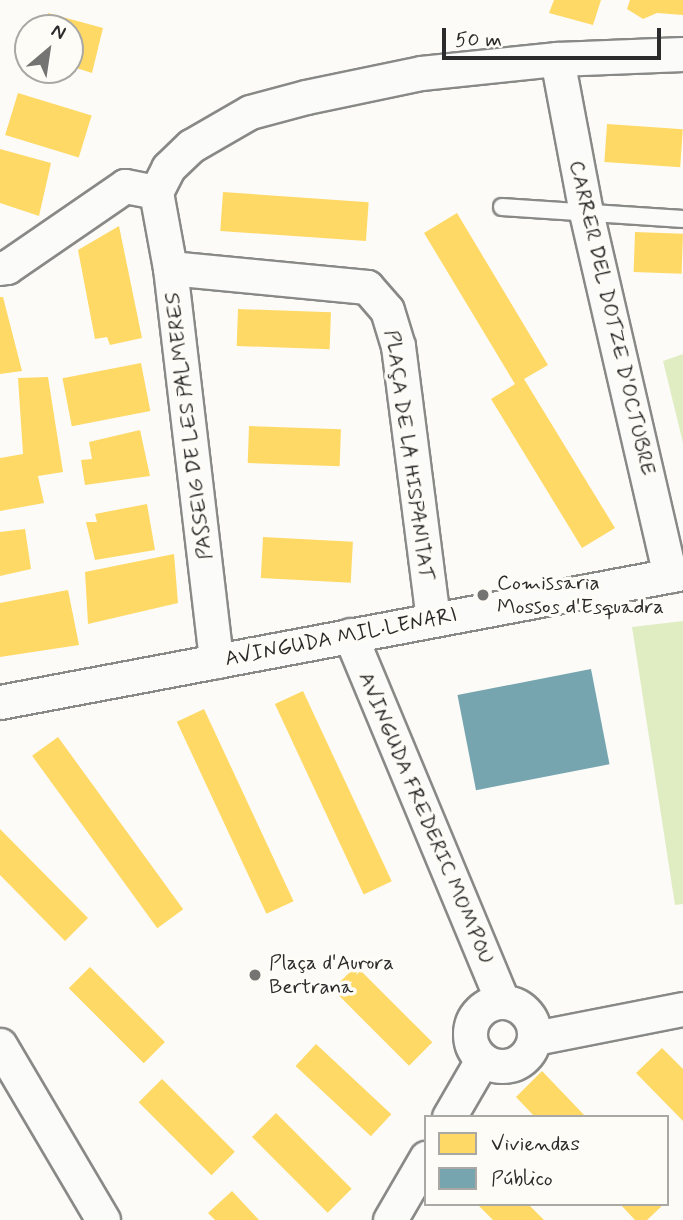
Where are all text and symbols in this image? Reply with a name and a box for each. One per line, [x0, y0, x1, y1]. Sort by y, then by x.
north arrow [14, 14, 84, 84]
scale bar [445, 14, 664, 58]
text: N [47, 18, 70, 46]
text: 50 m [455, 26, 502, 54]
street label: CARRER DEL DOTZE D'OCTUBRE [564, 158, 660, 478]
street label: PASSEIG DE LES PALMERES [160, 294, 218, 558]
street label: PLAÇA DE LA HISPANITAT [379, 327, 439, 583]
place label: Comissaria Mossos d'Esquadra [497, 570, 663, 620]
marker: Comissaria Mossos d'Esquadra [475, 587, 491, 603]
street label: AVINGUDA MIL·LENARI [225, 602, 457, 672]
street label: AVINGUDA FREDERIC MOMPOU [354, 671, 498, 965]
place label: Plaça d'Aurora Bertrana [269, 950, 394, 1000]
marker: Plaça d'Aurora Bertrana [247, 967, 263, 983]
legend [424, 1115, 669, 1206]
text: Viviendas [491, 1130, 580, 1158]
text: Público [491, 1165, 553, 1193]

